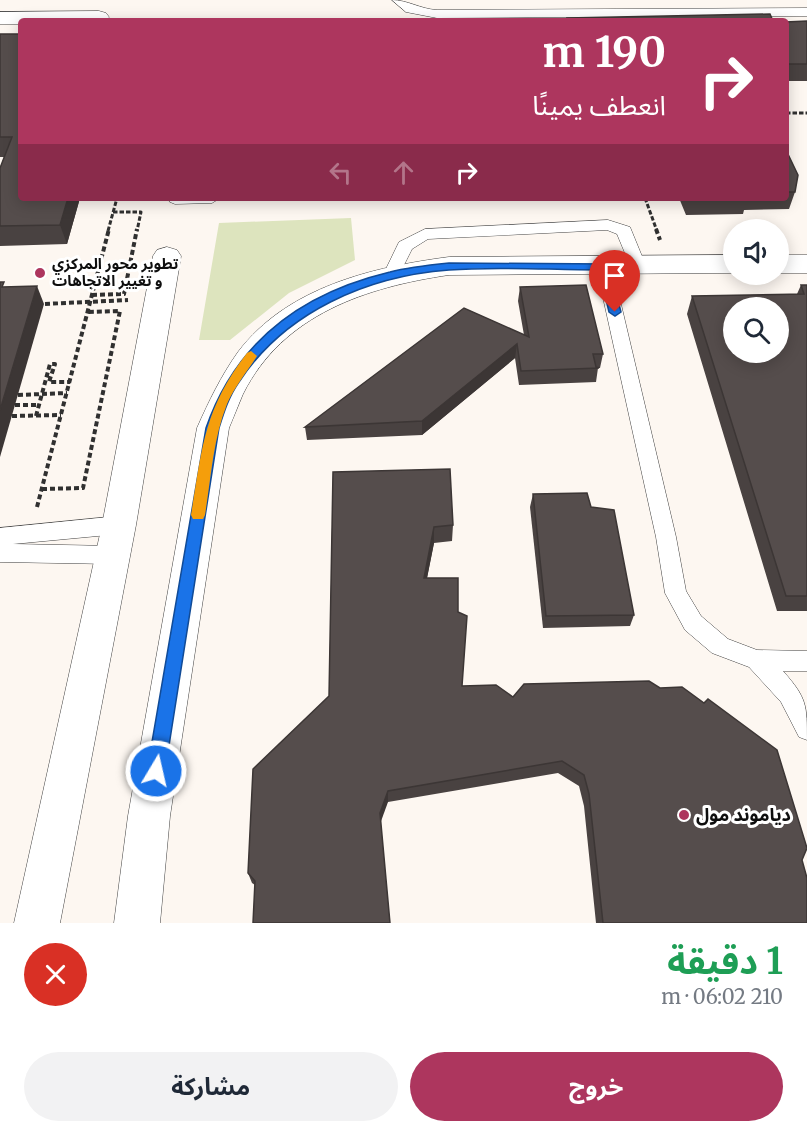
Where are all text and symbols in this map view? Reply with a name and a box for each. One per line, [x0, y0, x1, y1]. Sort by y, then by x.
text: 190 m [543, 26, 666, 78]
icon: right [687, 42, 765, 120]
text: انعطف يمينًا [532, 88, 666, 122]
icon: left [324, 156, 357, 189]
icon: ahead [387, 156, 420, 189]
icon: right [450, 156, 483, 189]
map controls [723, 219, 789, 363]
button: sound [723, 219, 789, 285]
pin [589, 250, 640, 312]
place label: تطوير محور المركزي و تغيير الاتجاهات [52, 254, 179, 290]
icon: arrive [598, 259, 631, 292]
marker: تطوير محور المركزي و تغيير الاتجاهات [33, 266, 47, 280]
button: search [723, 297, 789, 363]
position arrow [124, 739, 188, 803]
place label: دياموند مول [696, 803, 791, 826]
marker: دياموند مول [677, 808, 691, 822]
text: 1 دقيقة [667, 939, 783, 984]
button: close [24, 943, 87, 1006]
text: 210 m · 06:02 [661, 984, 783, 1009]
button: مشاركة [24, 1052, 398, 1121]
button: خروج [410, 1052, 783, 1121]

